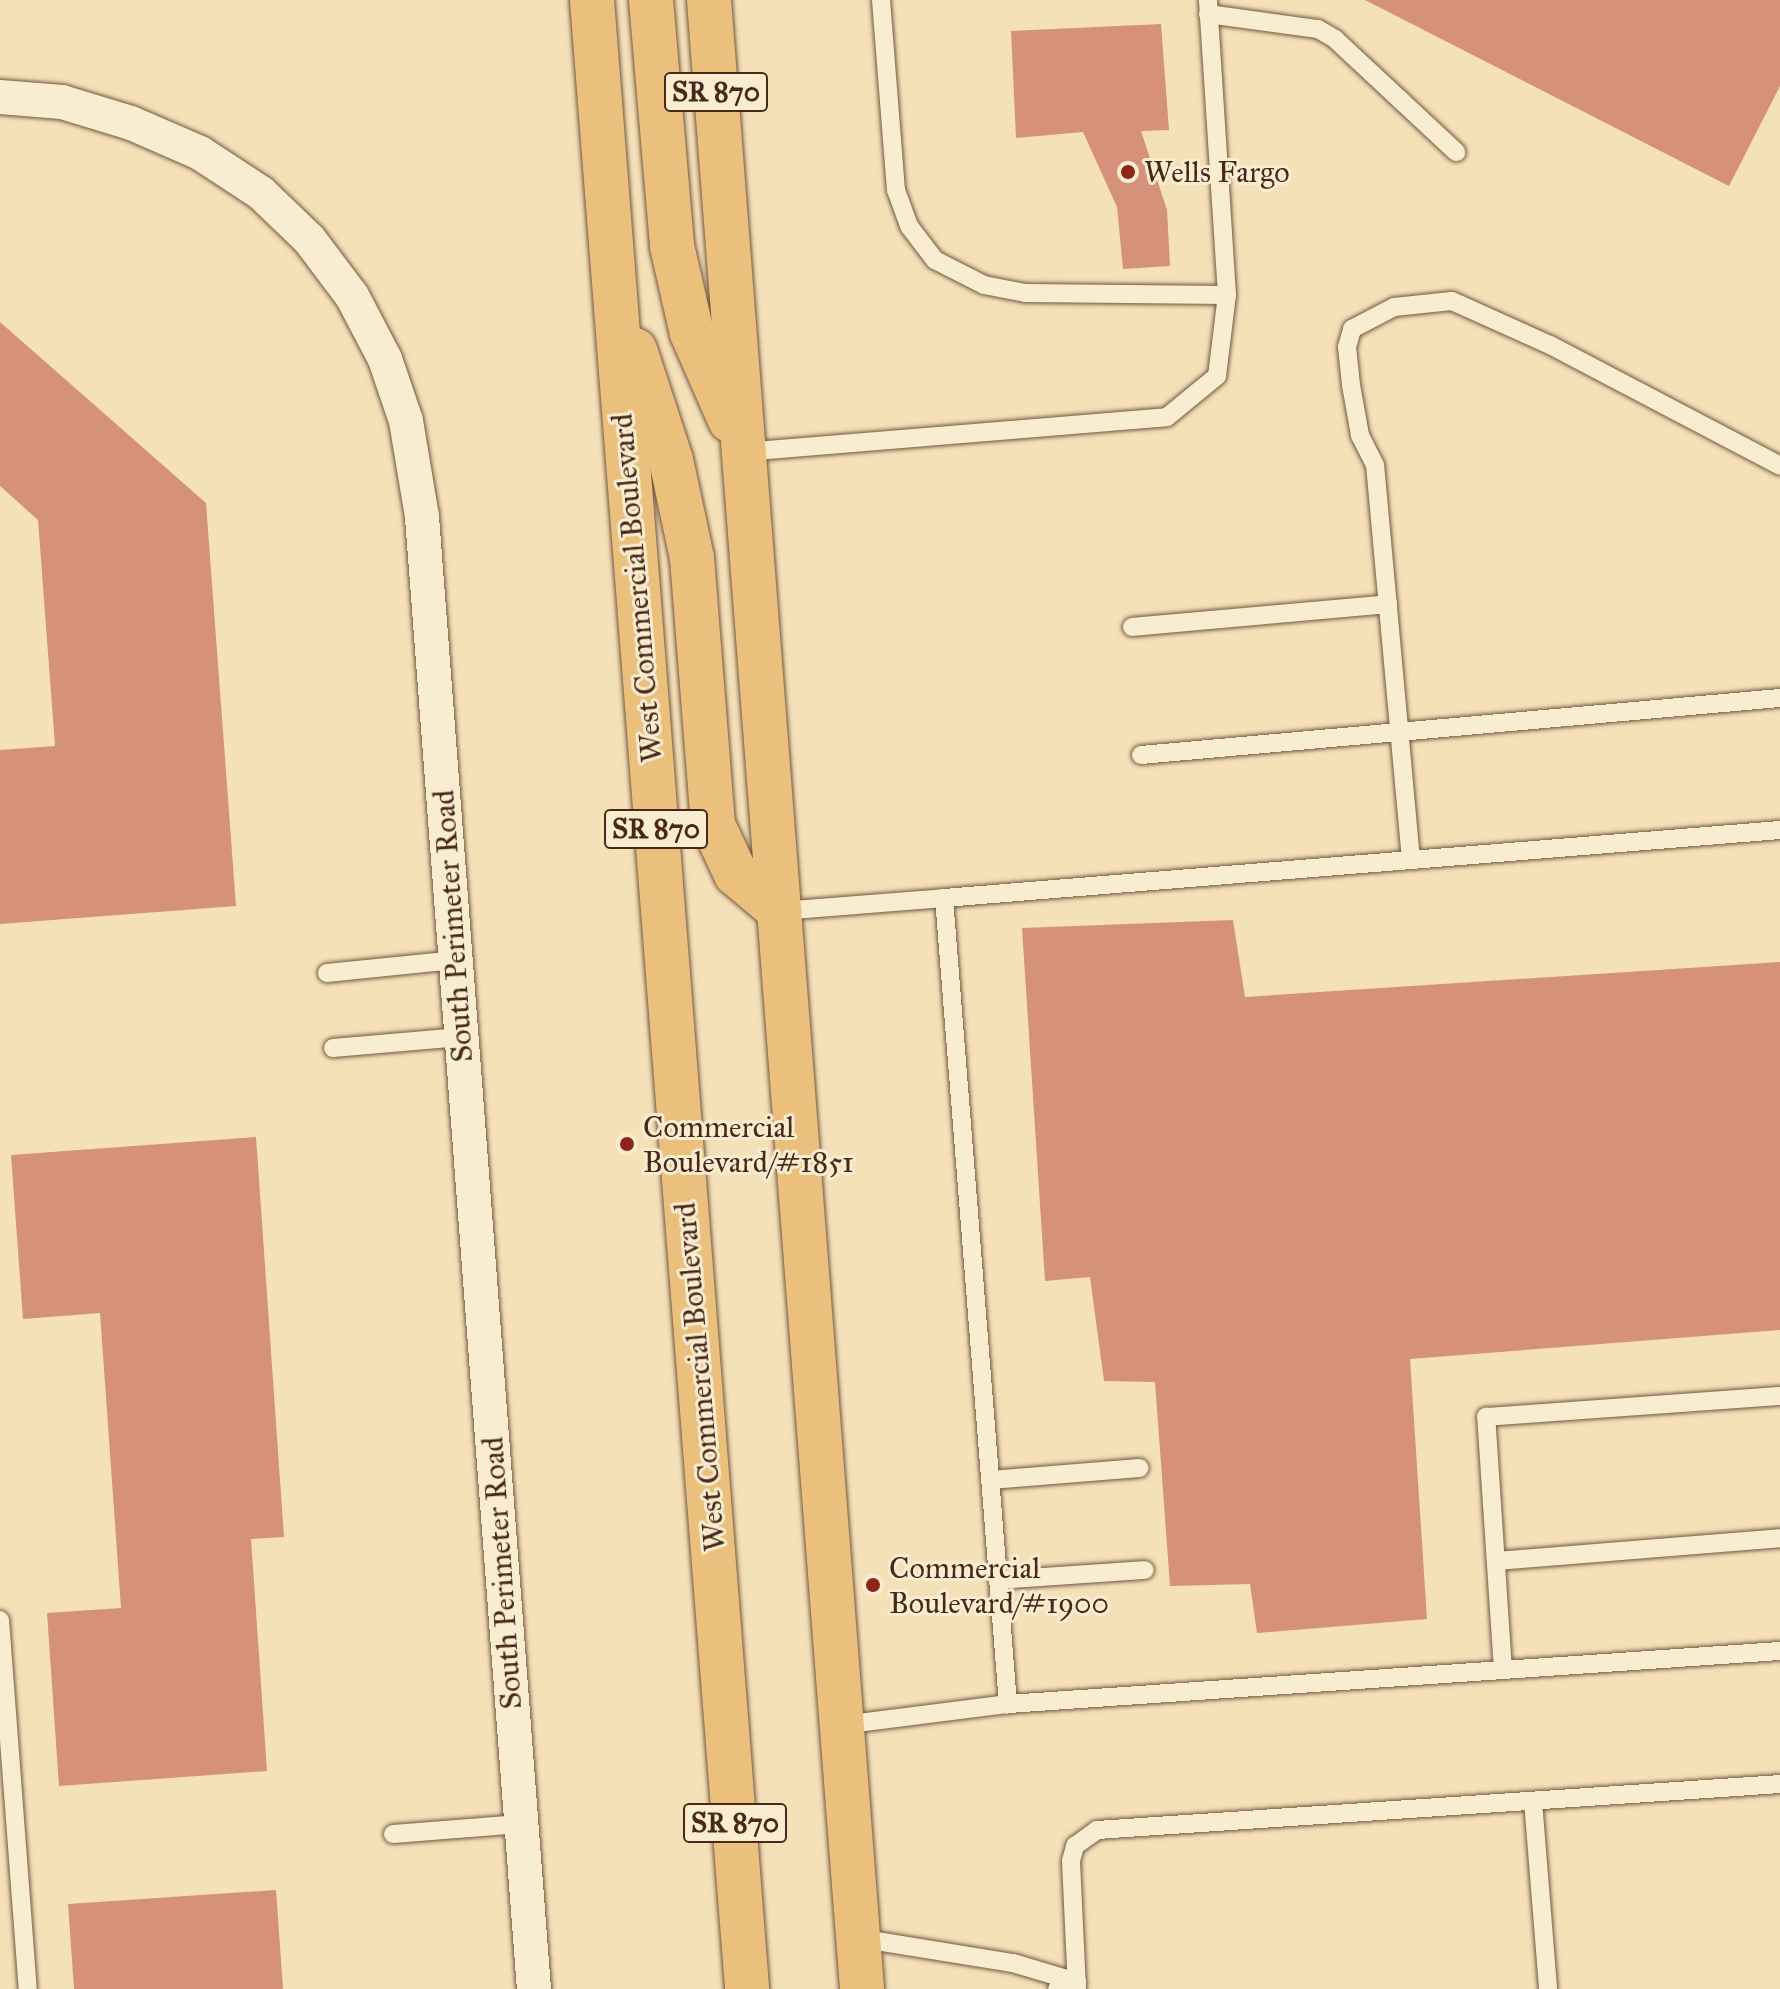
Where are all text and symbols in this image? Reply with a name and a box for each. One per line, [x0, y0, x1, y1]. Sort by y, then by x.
road number: SR 870 [664, 68, 768, 116]
place label: Wells Fargo [1144, 154, 1290, 190]
marker: Wells Fargo [1119, 163, 1137, 181]
street label: West Commercial Boulevard [604, 412, 670, 764]
street label: South Perimeter Road [426, 789, 480, 1063]
road number: SR 870 [604, 805, 708, 853]
place label: Commercial Boulevard/#1851 [643, 1109, 854, 1180]
marker: Commercial Boulevard/#1851 [618, 1135, 636, 1153]
street label: West Commercial Boulevard [667, 1201, 733, 1553]
street label: South Perimeter Road [475, 1436, 529, 1710]
place label: Commercial Boulevard/#1900 [889, 1550, 1109, 1620]
marker: Commercial Boulevard/#1900 [864, 1576, 882, 1594]
road number: SR 870 [683, 1799, 787, 1847]

